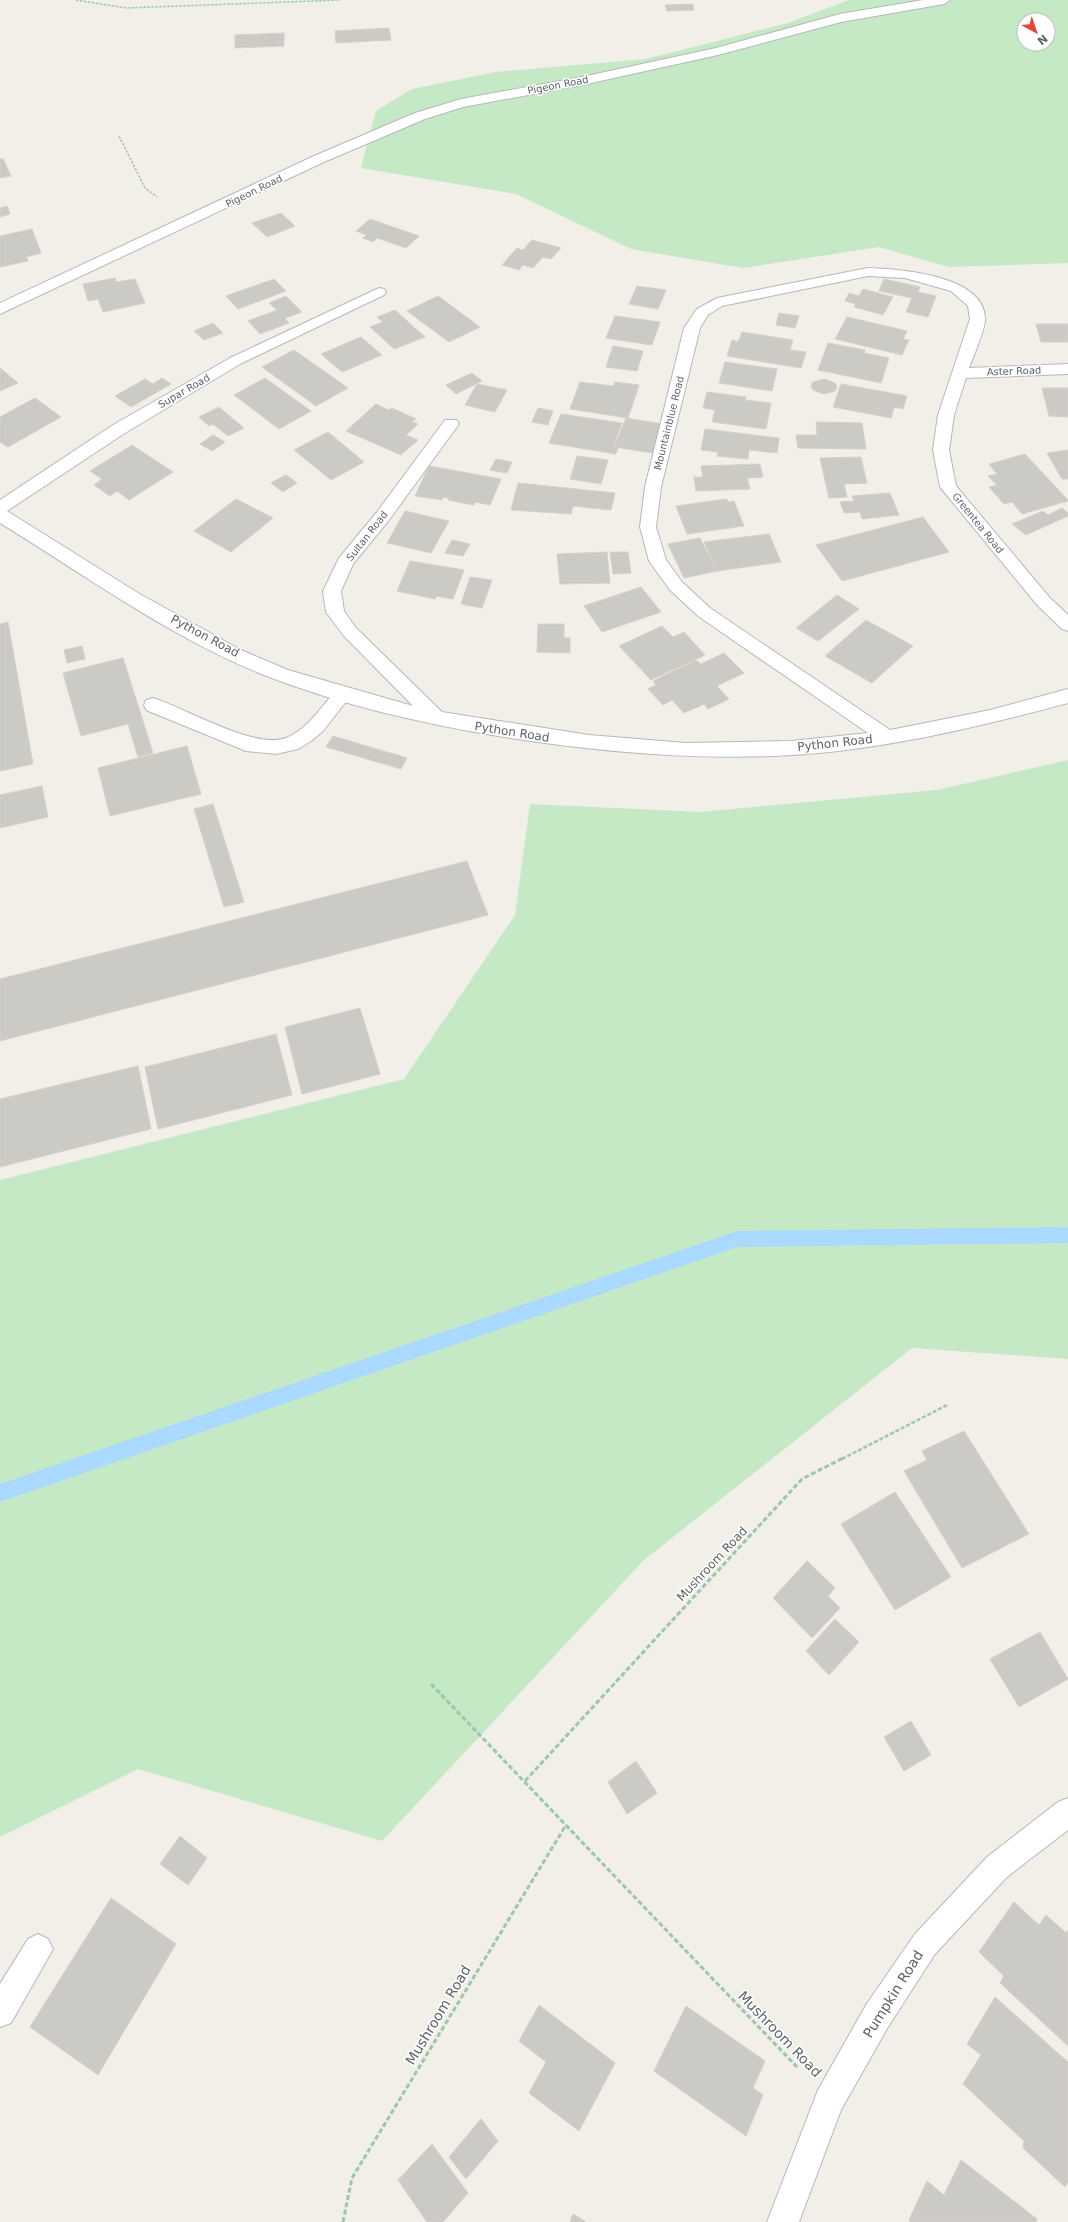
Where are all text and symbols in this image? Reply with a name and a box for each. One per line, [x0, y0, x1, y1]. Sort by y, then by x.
north arrow [1016, 12, 1056, 52]
text: N [1034, 31, 1050, 47]
street label: Pigeon Road [527, 74, 589, 96]
street label: Pigeon Road [224, 173, 284, 209]
street label: Aster Road [987, 365, 1041, 377]
street label: Supar Road [156, 372, 212, 410]
street label: Mountainblue Road [652, 375, 686, 471]
street label: Greentea Road [950, 490, 1006, 556]
street label: Sultan Road [344, 509, 390, 563]
street label: Python Road [168, 612, 242, 660]
street label: Python Road [474, 719, 550, 745]
street label: Python Road [797, 732, 873, 754]
street label: Mushroom Road [674, 1524, 750, 1604]
street label: Pumpkin Road [860, 1947, 926, 2041]
street label: Mushroom Road [402, 1962, 474, 2068]
street label: Mushroom Road [735, 1988, 825, 2080]

